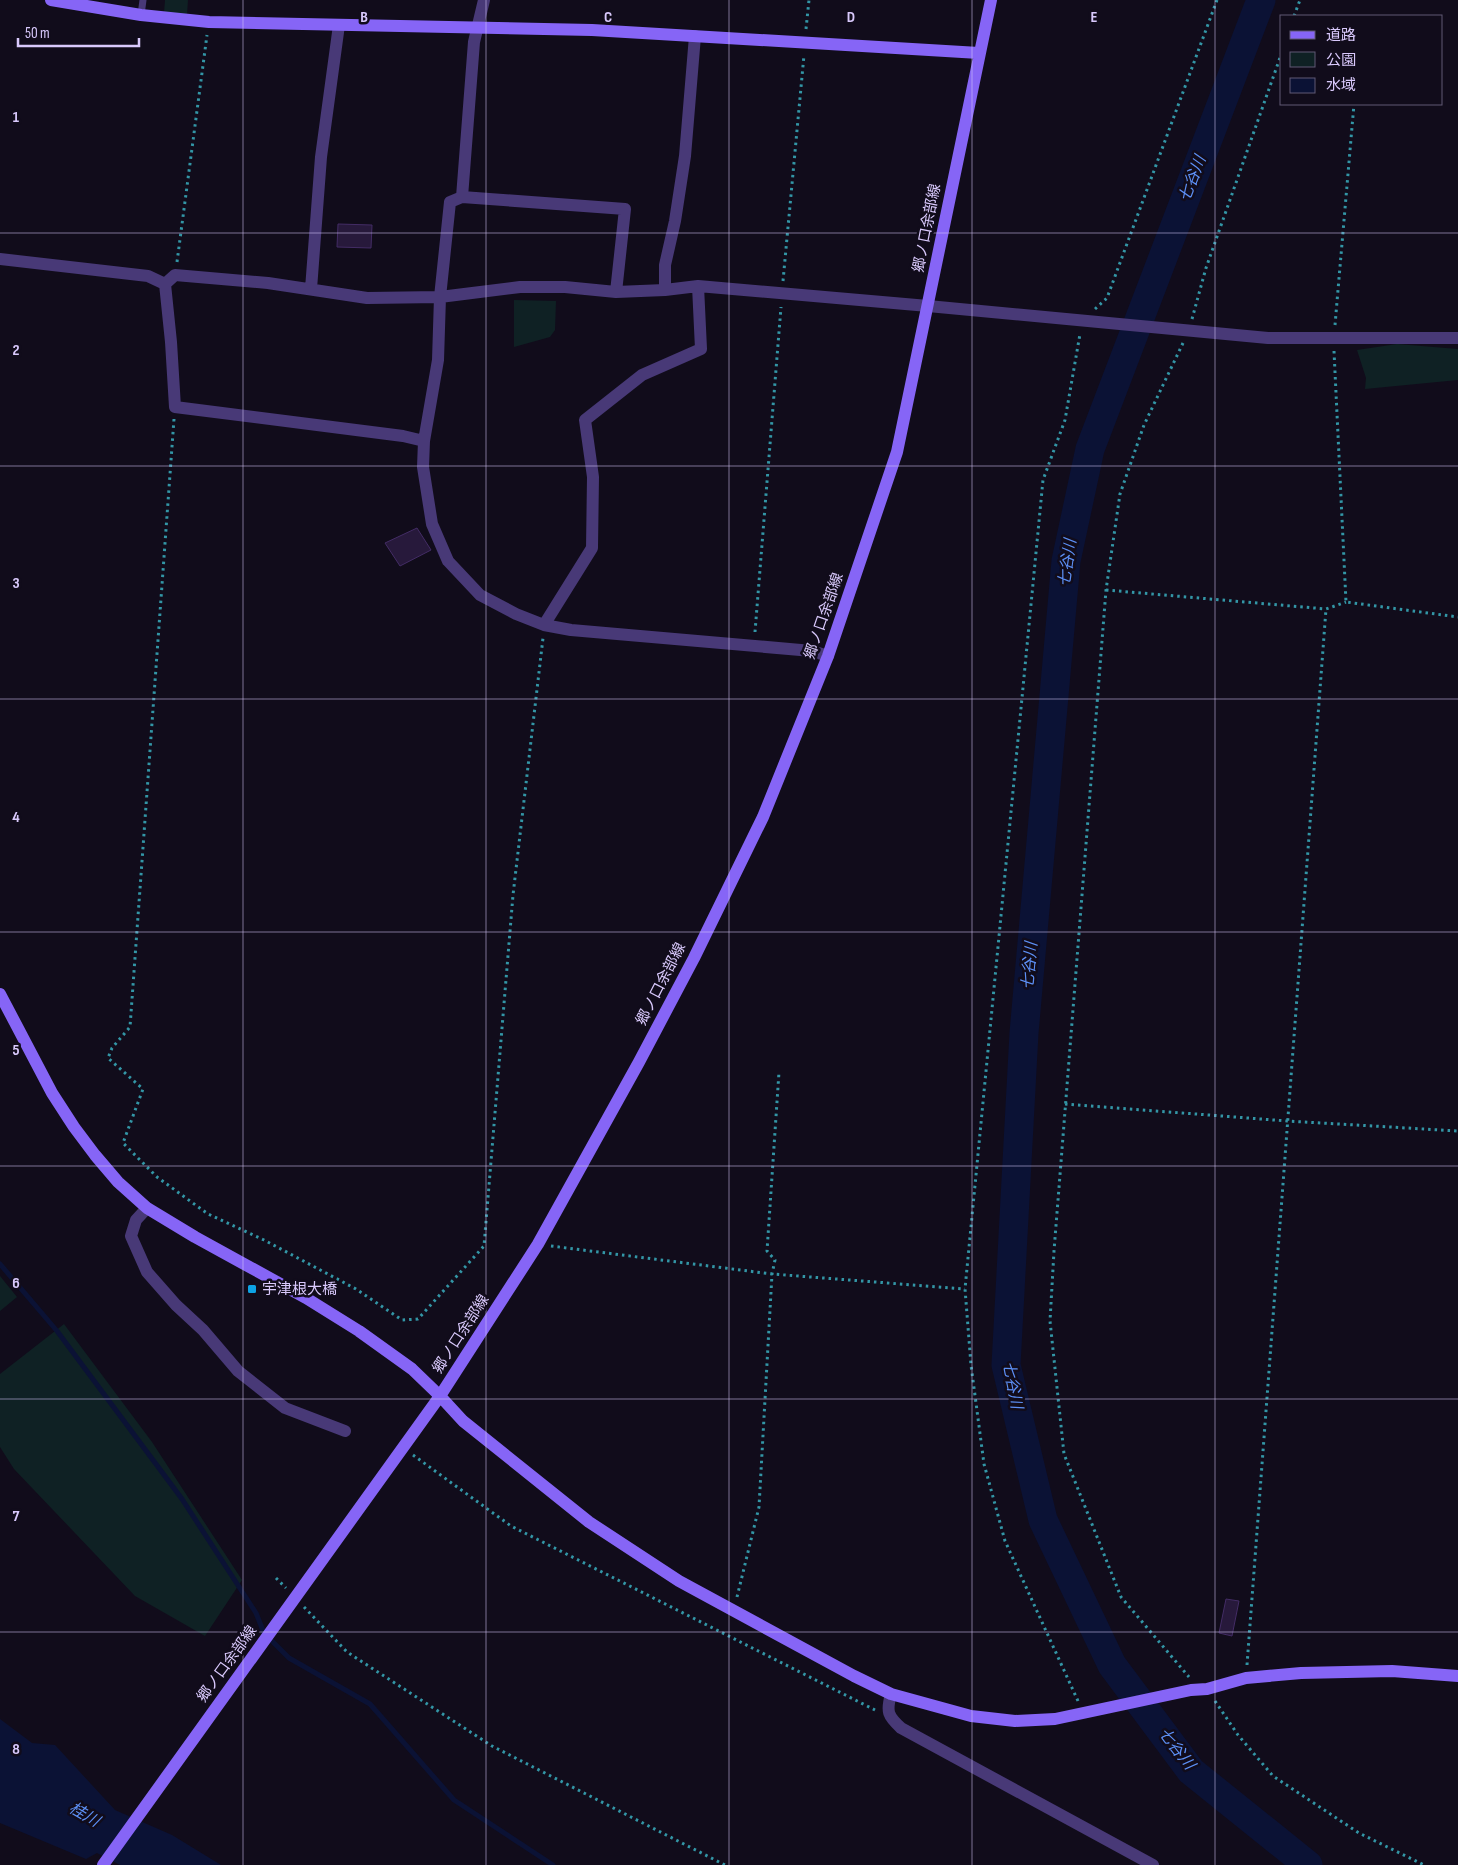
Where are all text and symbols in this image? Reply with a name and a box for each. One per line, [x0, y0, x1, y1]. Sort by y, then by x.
text: B [360, 8, 368, 27]
text: C [604, 8, 612, 27]
text: D [847, 8, 855, 27]
text: E [1091, 8, 1098, 27]
scale bar [18, 15, 139, 47]
legend [1280, 15, 1443, 105]
text: 50 m [25, 24, 50, 43]
text: 道路 [1326, 26, 1356, 45]
text: 公園 [1326, 51, 1356, 70]
text: 水域 [1326, 76, 1356, 95]
text: 1 [13, 108, 20, 127]
water label: 七谷川 [1176, 151, 1211, 205]
street label: 郷ノ口余部線 [909, 182, 945, 274]
text: 2 [12, 341, 20, 360]
water label: 七谷川 [1055, 536, 1081, 588]
street label: 郷ノ口余部線 [800, 570, 848, 662]
text: 3 [12, 574, 20, 593]
text: 4 [12, 808, 20, 827]
water label: 七谷川 [1018, 939, 1042, 991]
street label: 郷ノ口余部線 [632, 940, 690, 1028]
text: 5 [12, 1041, 20, 1060]
text: 6 [12, 1274, 20, 1293]
place label: 宇津根大橋 [262, 1280, 337, 1299]
marker: 宇津根大橋 [246, 1283, 258, 1295]
street label: 郷ノ口余部線 [429, 1291, 493, 1377]
water label: 七谷川 [998, 1360, 1026, 1412]
text: 7 [13, 1507, 20, 1526]
street label: 郷ノ口余部線 [193, 1622, 261, 1706]
water label: 七谷川 [1154, 1724, 1199, 1775]
text: 8 [12, 1740, 20, 1759]
water label: 桂川 [65, 1799, 104, 1832]

